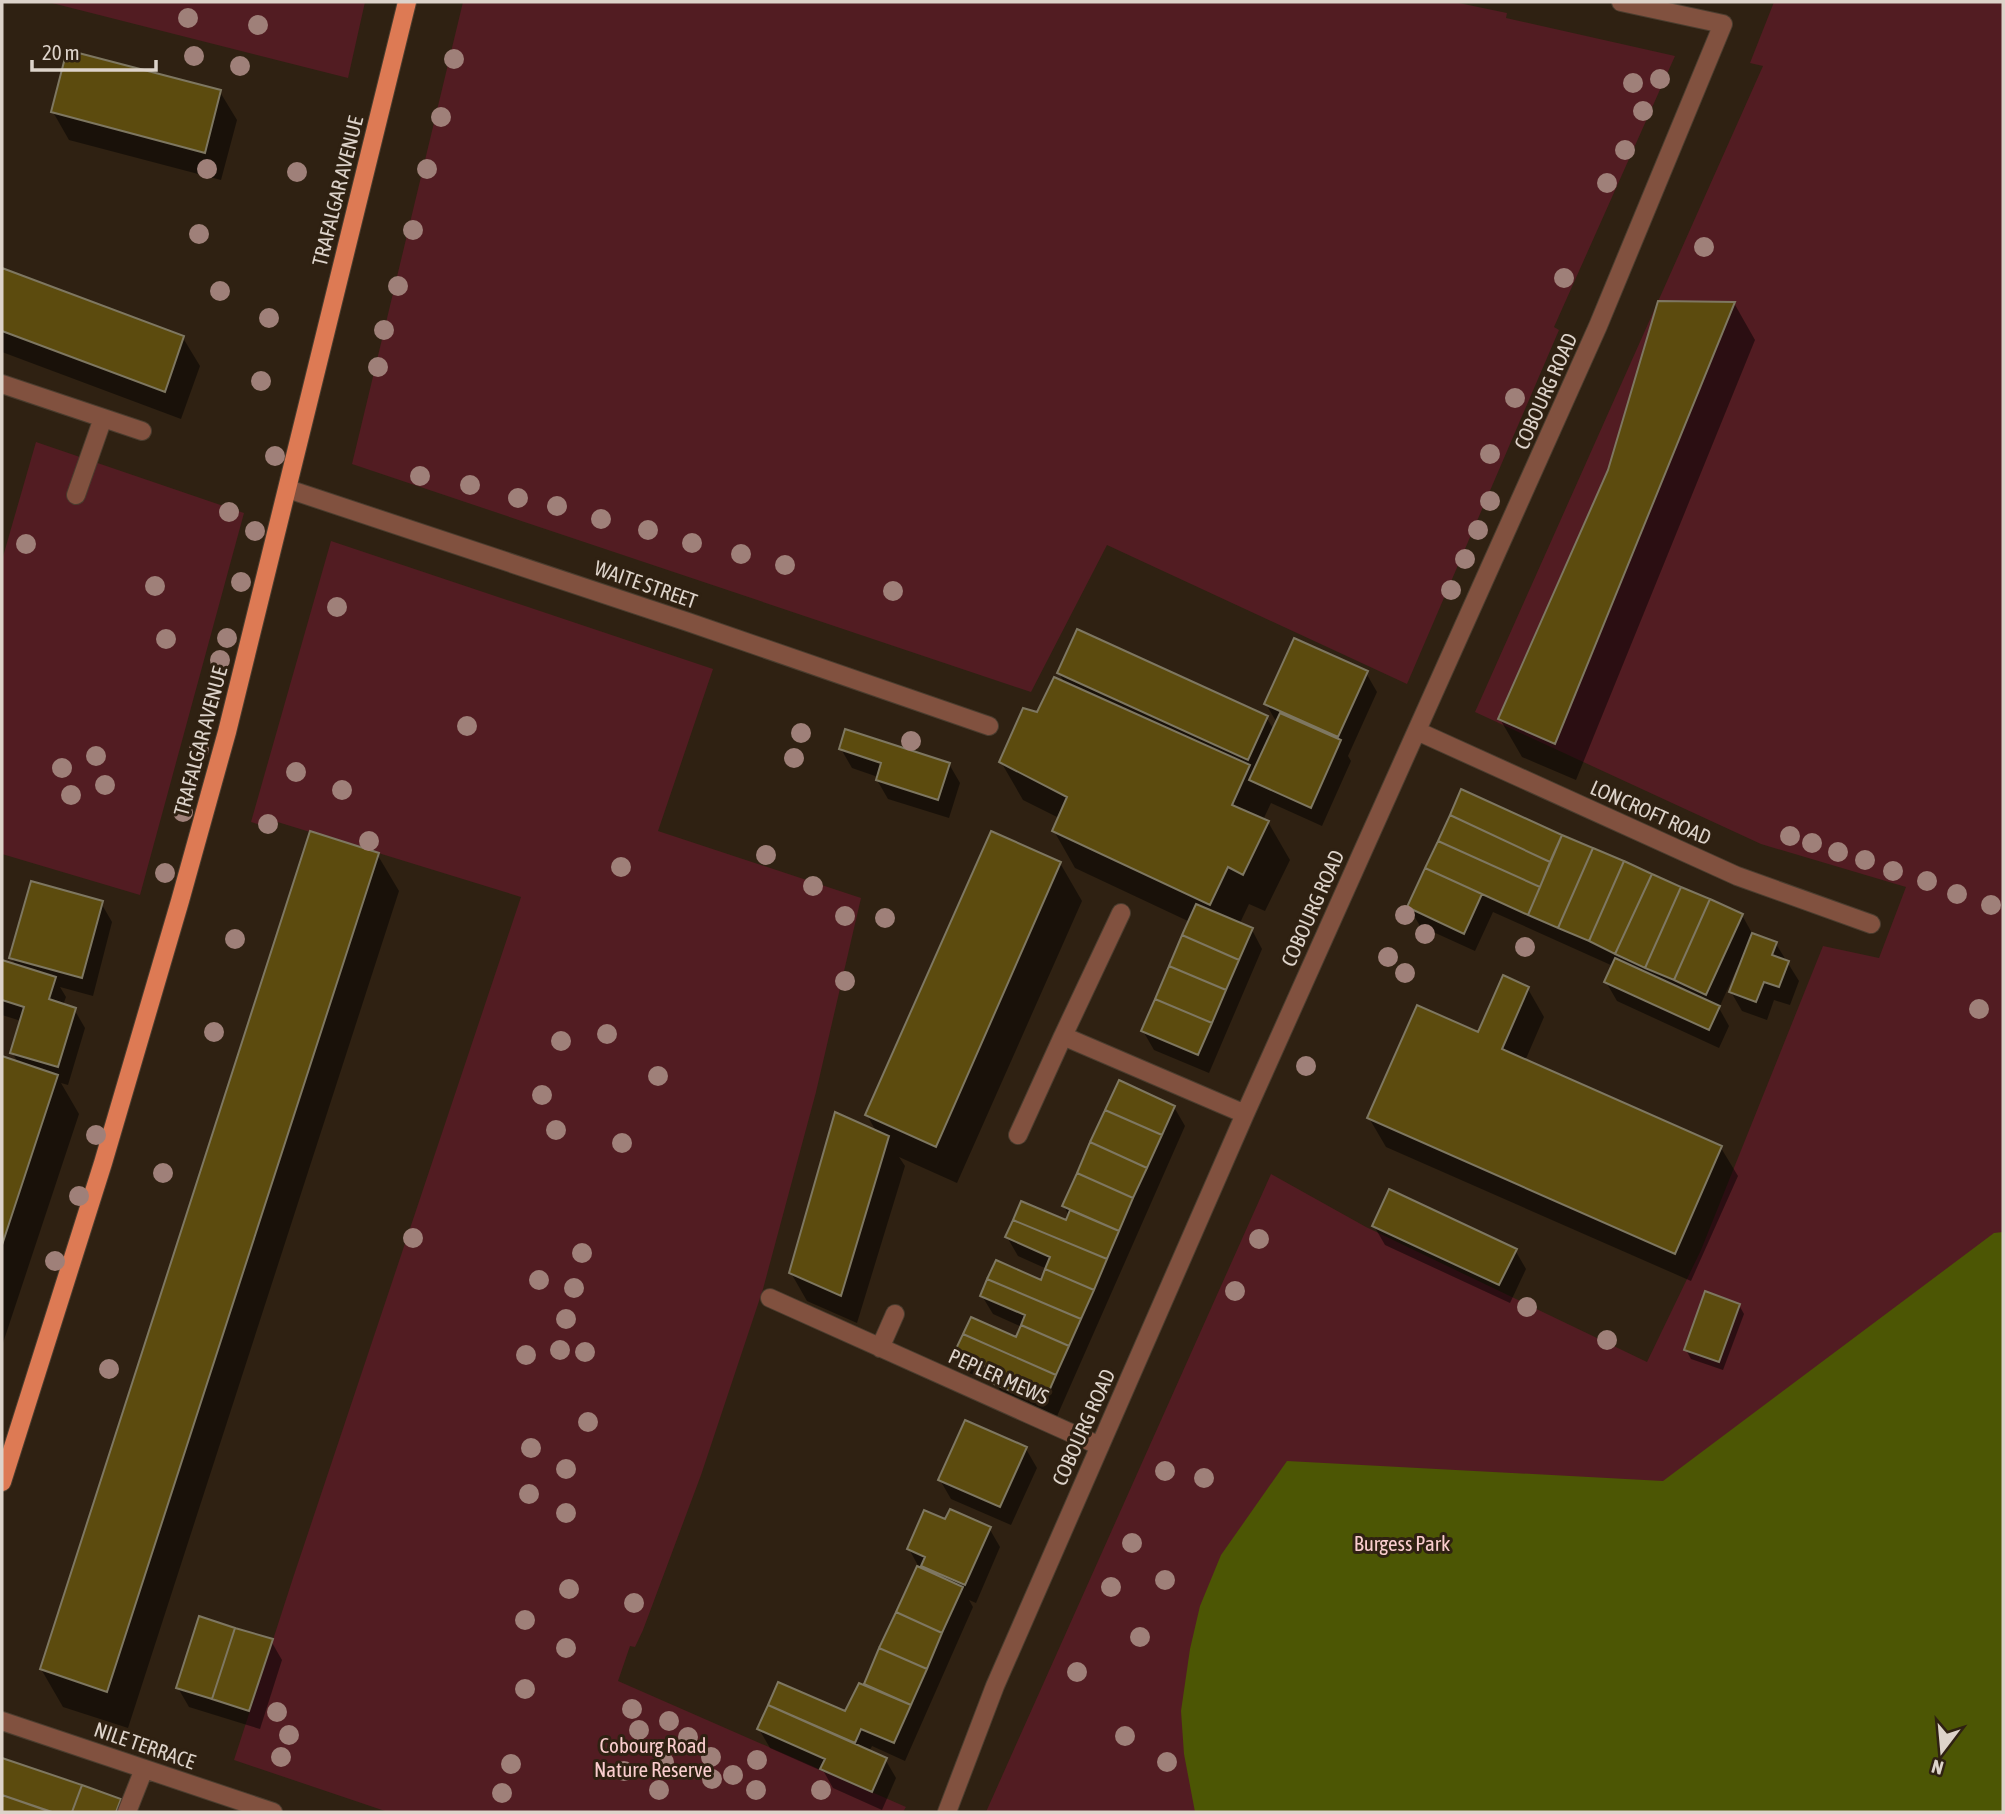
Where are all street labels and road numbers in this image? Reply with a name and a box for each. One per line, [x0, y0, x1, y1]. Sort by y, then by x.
street label: TRAFALGAR AVENUE [307, 113, 367, 268]
street label: COBOURG ROAD [1509, 329, 1581, 453]
street label: WAITE STREET [591, 555, 701, 613]
street label: TRAFALGAR AVENUE [169, 664, 231, 818]
street label: LONCROFT ROAD [1587, 775, 1715, 849]
street label: COBOURG ROAD [1276, 846, 1348, 970]
street label: PEPLER MEWS [945, 1343, 1053, 1409]
street label: COBOURG ROAD [1047, 1365, 1119, 1489]
street label: NILE TERRACE [91, 1716, 199, 1774]

